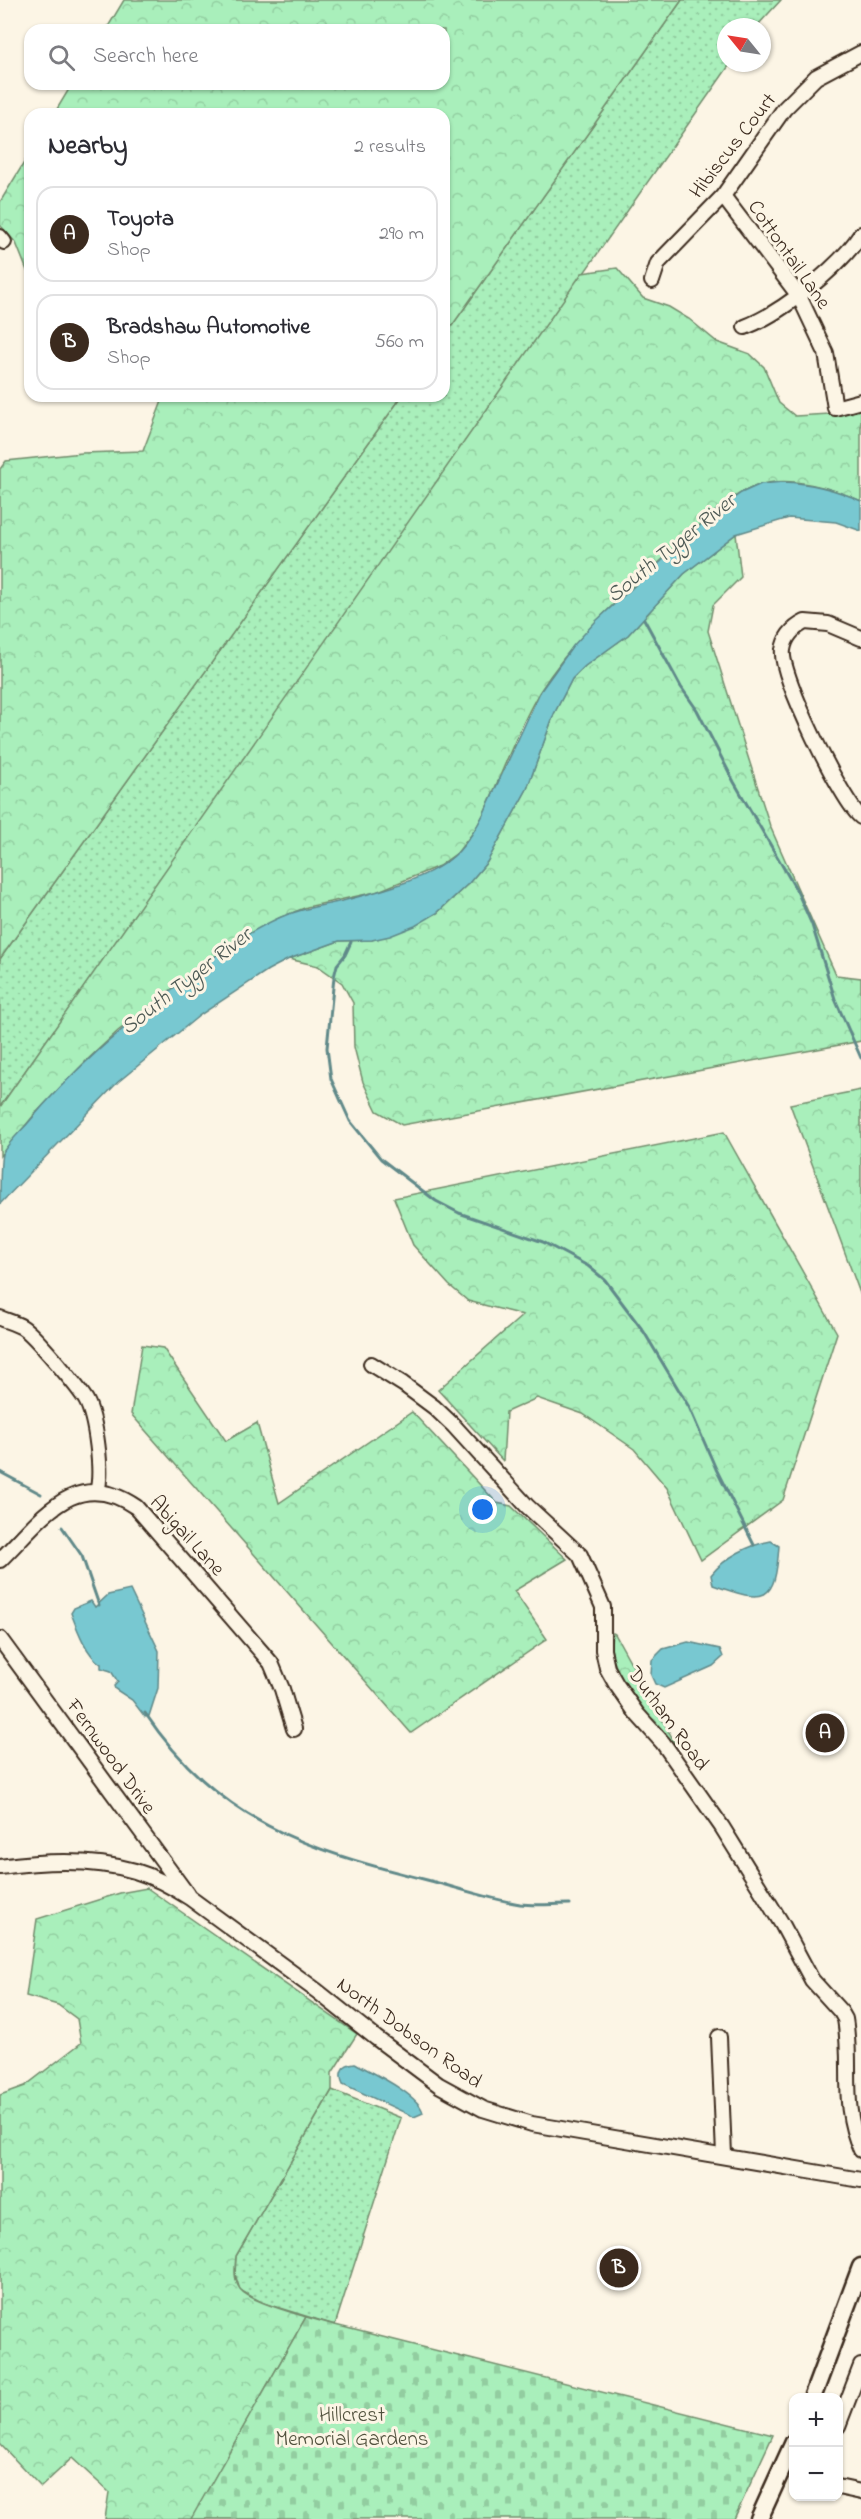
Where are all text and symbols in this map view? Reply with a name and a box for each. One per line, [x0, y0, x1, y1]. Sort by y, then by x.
north arrow [717, 18, 771, 72]
search box [24, 24, 450, 90]
icon: search [45, 41, 78, 74]
text: Search here [93, 41, 198, 73]
street label: Hibiscus Court [683, 87, 784, 205]
text: Nearby [48, 128, 127, 166]
text: 2 results [354, 133, 426, 162]
street label: Cottontail Lane [739, 194, 838, 317]
text: Toyota [107, 204, 174, 236]
text: A [63, 220, 76, 249]
text: 290 m [379, 220, 424, 249]
text: Shop [107, 236, 151, 265]
text: Bradshaw Automotive [107, 312, 310, 344]
text: B [63, 328, 76, 357]
text: 560 m [375, 328, 424, 357]
text: Shop [107, 344, 151, 373]
water label: South Tyger River [600, 485, 746, 612]
water label: South Tyger River [115, 919, 262, 1044]
street label: Abigail Lane [140, 1489, 232, 1585]
your location [468, 1495, 497, 1524]
street label: Durham Road [619, 1660, 716, 1778]
street label: Fernwood Drive [58, 1692, 163, 1822]
pin: A [806, 1710, 844, 1756]
street label: North Dobson Road [330, 1970, 488, 2097]
pin: B [600, 2246, 638, 2290]
map controls [789, 2393, 843, 2501]
button: + [789, 2393, 843, 2447]
park label: Hillcrest Memorial Gardens [275, 2401, 429, 2455]
button: − [789, 2447, 843, 2501]

